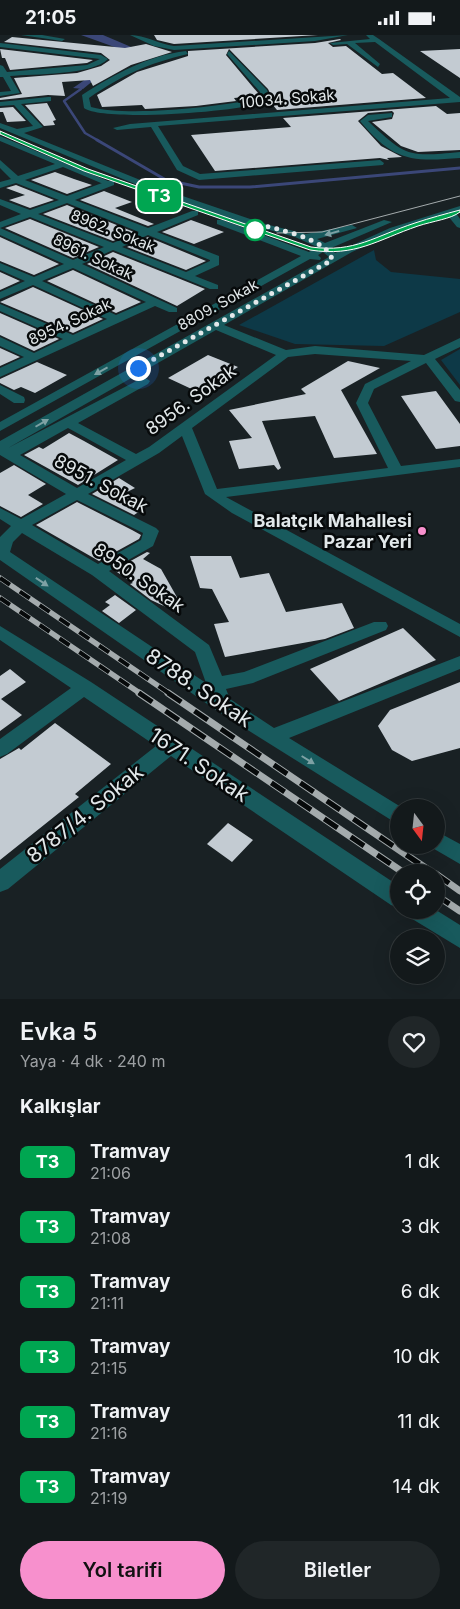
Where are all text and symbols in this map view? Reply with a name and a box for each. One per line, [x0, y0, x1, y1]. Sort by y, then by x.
text: 21:05 [25, 6, 76, 29]
street label: 10034. Sokak [239, 85, 336, 112]
line badge: T3 [136, 180, 182, 212]
text: T3 [147, 185, 171, 206]
street label: 8962. Sokak [68, 205, 159, 256]
unlabelled marker [244, 219, 266, 241]
one-way arrow [324, 229, 340, 237]
street label: 8961. Sokak [50, 230, 137, 284]
street label: 8809. Sokak [174, 274, 262, 334]
street label: 8954. Sokak [25, 294, 115, 349]
your location [126, 356, 151, 381]
street label: 8956. Sokak [142, 360, 240, 439]
one-way arrow [94, 367, 109, 375]
one-way arrow [36, 419, 49, 428]
street label: 8951. Sokak [51, 450, 152, 517]
place label: Balatçık Mahallesi Pazar Yeri [253, 510, 412, 552]
marker: Balatçık Mahallesi Pazar Yeri [416, 525, 428, 537]
street label: 8950. Sokak [90, 538, 189, 617]
one-way arrow [35, 577, 49, 586]
street label: 8788. Sokak [141, 643, 258, 733]
street label: 1671. Sokak [145, 722, 254, 807]
one-way arrow [301, 755, 314, 764]
street label: 8787/4. Sokak [21, 759, 148, 868]
north arrow [390, 799, 445, 854]
map controls [390, 799, 445, 984]
button: locate [390, 864, 445, 919]
button: layers [390, 929, 445, 984]
button: heart [388, 1016, 440, 1068]
text: Evka 5 [20, 1017, 97, 1046]
text: Yaya · 4 dk · 240 m [20, 1051, 165, 1071]
text: Kalkışlar [20, 1095, 101, 1118]
text: Tramvay [90, 1140, 170, 1163]
text: 1 dk [405, 1150, 440, 1173]
text: T3 [36, 1151, 59, 1172]
text: 21:06 [90, 1163, 131, 1183]
text: Tramvay [90, 1205, 170, 1228]
text: 3 dk [401, 1215, 440, 1238]
text: T3 [36, 1216, 59, 1237]
text: 21:08 [90, 1228, 131, 1248]
text: Tramvay [90, 1270, 170, 1293]
text: 6 dk [401, 1280, 440, 1303]
text: T3 [36, 1281, 59, 1302]
text: 21:11 [90, 1293, 124, 1313]
text: Tramvay [90, 1335, 170, 1358]
text: 10 dk [393, 1345, 440, 1368]
text: T3 [36, 1346, 59, 1367]
text: 21:15 [90, 1358, 127, 1378]
text: Tramvay [90, 1400, 170, 1423]
text: 11 dk [397, 1410, 440, 1433]
text: T3 [36, 1411, 59, 1432]
text: 21:16 [90, 1423, 127, 1443]
text: Tramvay [90, 1465, 170, 1488]
text: 14 dk [393, 1475, 440, 1498]
text: T3 [36, 1476, 59, 1497]
text: 21:19 [90, 1488, 127, 1508]
button: Yol tarifi [20, 1541, 225, 1599]
button: Biletler [235, 1541, 440, 1599]

